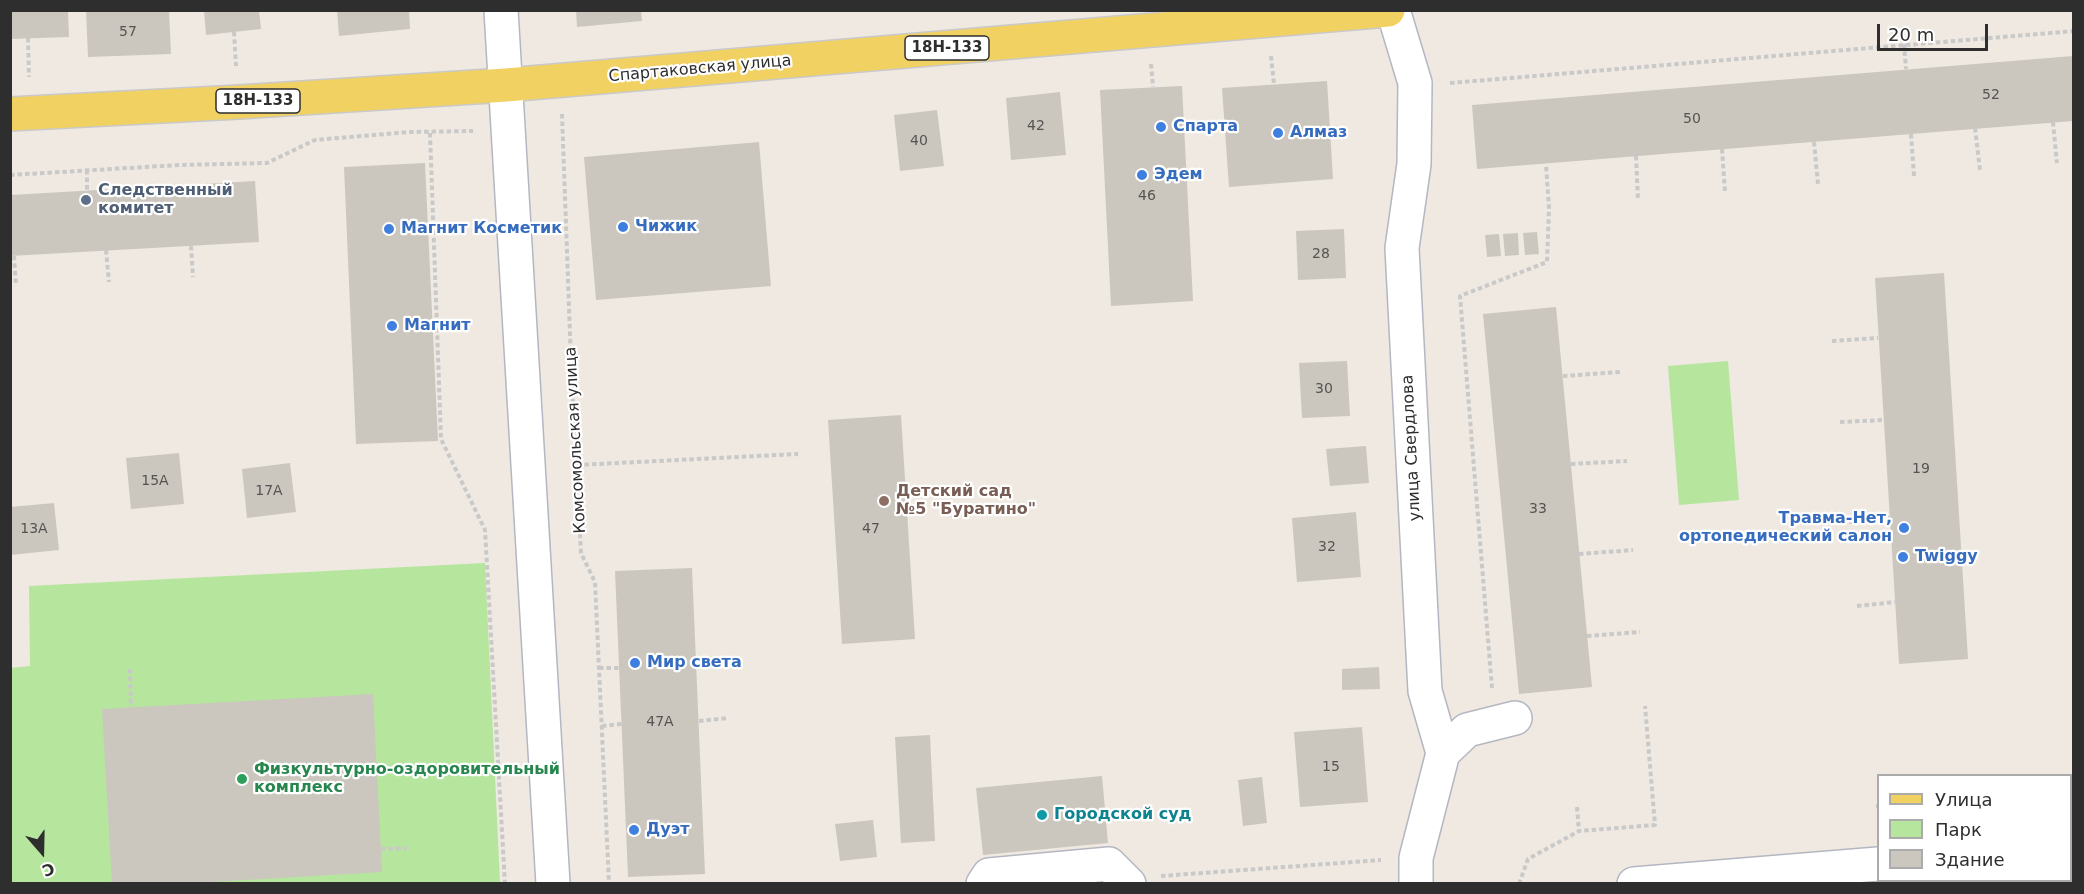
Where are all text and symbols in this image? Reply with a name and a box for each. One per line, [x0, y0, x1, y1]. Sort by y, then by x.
scale bar [1880, 12, 1991, 50]
house number: 57 [119, 24, 137, 40]
text: 20 m [1888, 24, 1934, 45]
road number: 18Н-133 [905, 36, 989, 60]
street label: Спартаковская улица [608, 51, 792, 87]
house number: 52 [1982, 87, 2000, 103]
road number: 18Н-133 [216, 89, 300, 113]
house number: 50 [1683, 111, 1701, 127]
place label: Спарта [1173, 117, 1238, 137]
house number: 42 [1027, 118, 1045, 134]
marker: Спарта [1154, 120, 1168, 134]
place label: Алмаз [1290, 123, 1347, 143]
marker: Алмаз [1271, 126, 1285, 140]
house number: 40 [910, 133, 928, 149]
place label: Эдем [1154, 165, 1203, 185]
marker: Эдем [1135, 168, 1149, 182]
place label: Следственный комитет [98, 181, 233, 219]
house number: 46 [1138, 188, 1156, 204]
marker: Следственный комитет [79, 193, 93, 207]
place label: Чижик [635, 217, 697, 237]
place label: Магнит Косметик [401, 219, 562, 239]
marker: Чижик [616, 220, 630, 234]
marker: Магнит Косметик [382, 222, 396, 236]
house number: 28 [1312, 246, 1330, 262]
place label: Магнит [404, 316, 471, 336]
marker: Магнит [385, 319, 399, 333]
street label: Комсомольская улица [562, 346, 590, 534]
street label: улица Свердлова [1399, 374, 1425, 522]
house number: 30 [1315, 381, 1333, 397]
house number: 19 [1912, 461, 1930, 477]
house number: 15А [141, 473, 169, 489]
place label: Детский сад №5 "Буратино" [896, 482, 1036, 520]
house number: 17А [255, 483, 283, 499]
marker: Детский сад №5 "Буратино" [877, 494, 891, 508]
house number: 33 [1529, 501, 1547, 517]
place label: Травма-Нет, ортопедический салон [1679, 509, 1892, 547]
house number: 13А [20, 521, 48, 537]
house number: 47 [862, 521, 880, 537]
marker: Травма-Нет, ортопедический салон [1897, 521, 1911, 535]
house number: 32 [1318, 539, 1336, 555]
place label: Twiggy [1915, 547, 1978, 567]
marker: Twiggy [1896, 550, 1910, 564]
place label: Мир света [647, 653, 742, 673]
marker: Мир света [628, 656, 642, 670]
house number: 47А [646, 714, 674, 730]
house number: 15 [1322, 759, 1340, 775]
place label: Физкультурно-оздоровительный комплекс [254, 760, 560, 798]
marker: Физкультурно-оздоровительный комплекс [235, 772, 249, 786]
legend [1877, 774, 2072, 882]
text: Улица [1935, 789, 1992, 810]
place label: Городской суд [1054, 805, 1192, 825]
marker: Городской суд [1035, 808, 1049, 822]
text: Парк [1935, 819, 1982, 840]
place label: Дуэт [646, 820, 689, 840]
north arrow [12, 822, 72, 882]
marker: Дуэт [627, 823, 641, 837]
text: Здание [1935, 849, 2005, 870]
text: С [40, 858, 57, 880]

